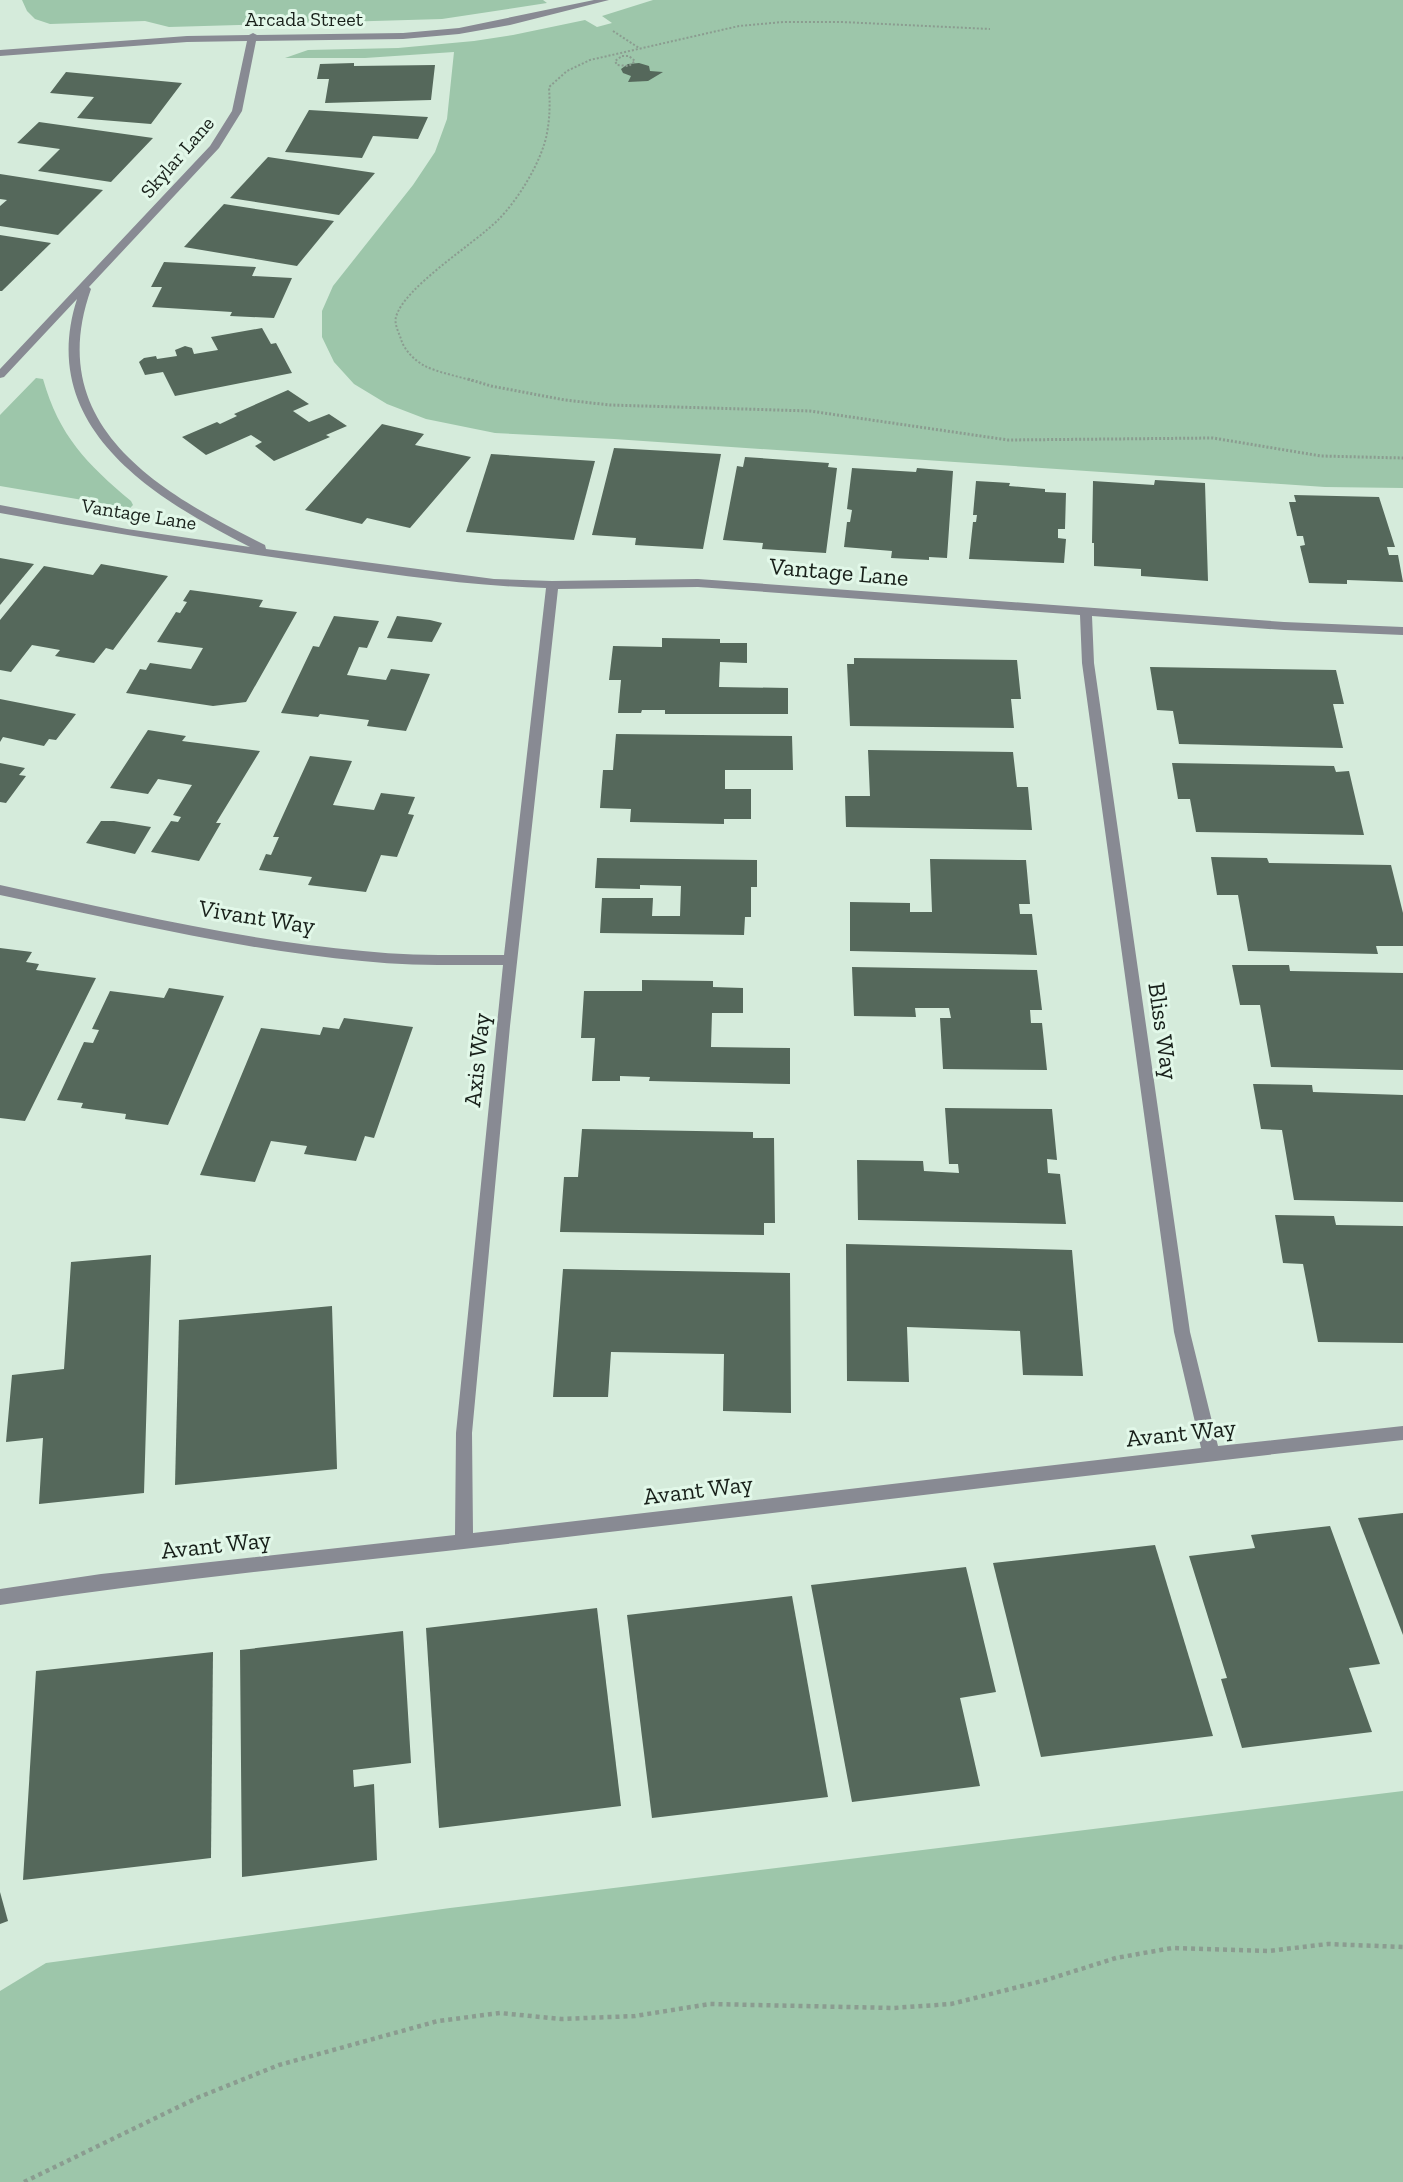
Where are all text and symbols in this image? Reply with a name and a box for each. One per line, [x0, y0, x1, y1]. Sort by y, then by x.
street label: Arcada Street [245, 7, 364, 31]
street label: Skylar Lane [135, 111, 219, 203]
street label: Vantage Lane [79, 493, 198, 535]
street label: Vantage Lane [767, 551, 910, 592]
street label: Vivant Way [196, 893, 318, 940]
street label: Bliss Way [1142, 980, 1185, 1082]
street label: Axis Way [457, 1011, 496, 1108]
street label: Avant Way [1125, 1412, 1238, 1453]
street label: Avant Way [641, 1468, 755, 1511]
street label: Avant Way [160, 1524, 273, 1565]

